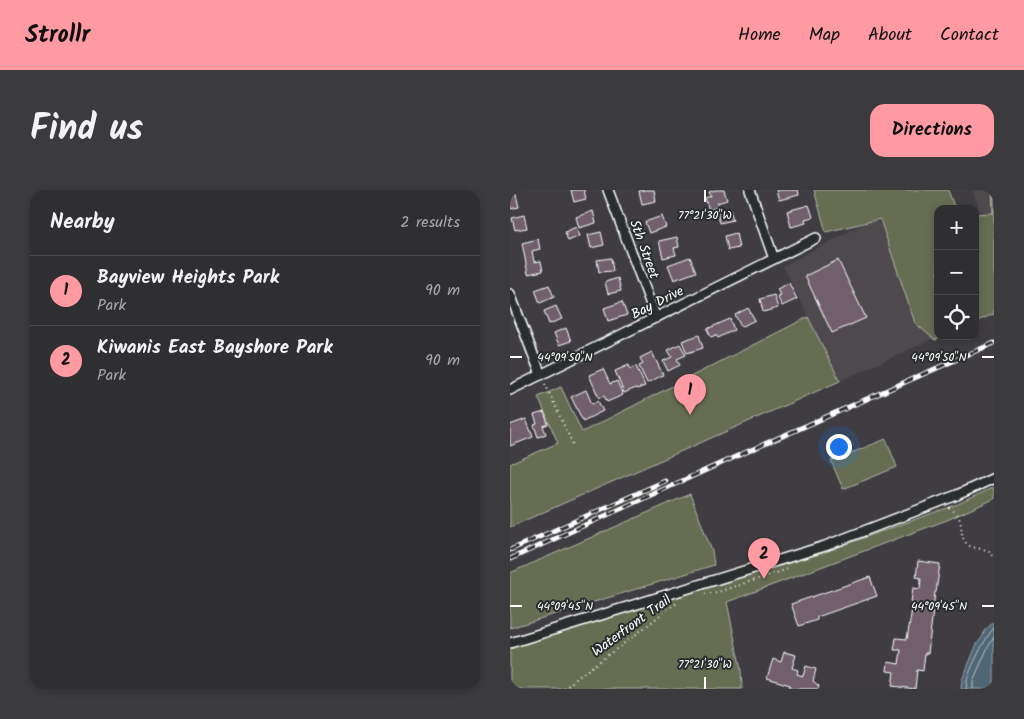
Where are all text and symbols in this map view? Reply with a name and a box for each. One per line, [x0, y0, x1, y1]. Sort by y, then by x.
text: Strollr [25, 16, 90, 55]
text: Home [738, 21, 781, 50]
text: Map [809, 21, 840, 50]
text: About [868, 21, 912, 50]
text: Contact [940, 21, 999, 50]
text: Find us [30, 102, 143, 158]
button: Directions [870, 104, 994, 157]
map controls [934, 205, 979, 340]
button: + [934, 205, 979, 250]
text: Nearby [50, 206, 115, 239]
text: 77°21'30"W [678, 206, 732, 225]
text: 2 results [400, 210, 460, 235]
street label: 5th Street [623, 217, 665, 283]
button: − [934, 250, 979, 295]
text: Bayview Heights Park [97, 263, 279, 293]
text: 1 [64, 278, 68, 303]
text: 90 m [425, 278, 460, 303]
street label: Bay Drive [627, 280, 688, 326]
text: Park [97, 293, 126, 318]
button: locate [934, 295, 979, 340]
text: Kiwanis East Bayshore Park [97, 333, 333, 363]
text: 2 [61, 348, 71, 373]
text: 90 m [425, 348, 460, 373]
text: 44°09'50"N [537, 348, 593, 367]
text: 44°09'50"N [911, 348, 967, 367]
text: Park [97, 363, 126, 388]
pin: 1 [674, 374, 706, 415]
your location [826, 434, 852, 460]
pin: 2 [748, 538, 780, 579]
street label: Waterfront Trail [587, 589, 677, 662]
text: 44°09'45"N [537, 597, 593, 616]
text: 44°09'45"N [911, 597, 967, 616]
text: 77°21'30"W [678, 655, 732, 674]

